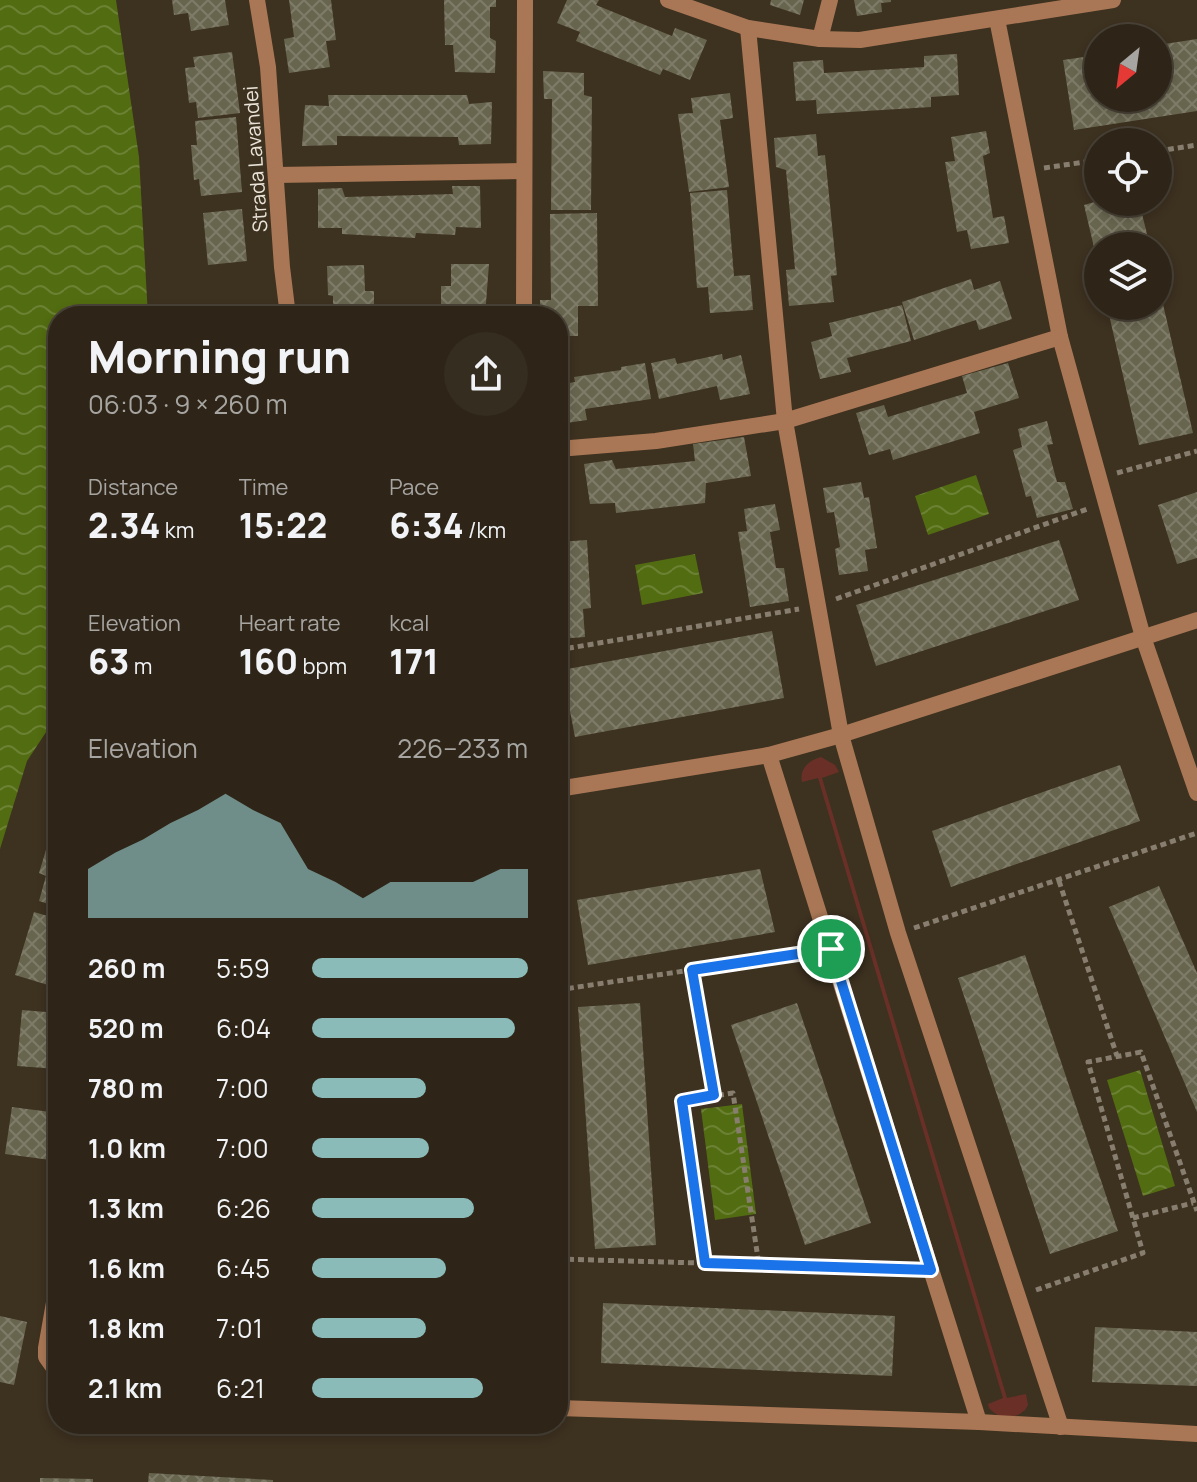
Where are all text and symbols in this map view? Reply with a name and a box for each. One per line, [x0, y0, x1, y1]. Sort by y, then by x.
north arrow [1084, 24, 1172, 112]
map controls [1084, 24, 1172, 320]
street label: Strada Lavandei [236, 85, 274, 233]
button: locate [1084, 128, 1172, 216]
button: layers [1084, 232, 1172, 320]
text: Morning run [88, 326, 351, 386]
button: share [444, 332, 528, 416]
text: 06:03 · 9 × 260 m [88, 386, 288, 422]
text: Distance [88, 472, 178, 502]
text: Time [239, 472, 288, 502]
text: Pace [389, 472, 439, 502]
text: 2.34 [88, 502, 160, 548]
text: 15:22 [239, 502, 327, 548]
text: 6:34 [389, 502, 464, 548]
text: km [160, 515, 194, 545]
text: /km [464, 515, 506, 545]
text: Elevation [88, 608, 181, 638]
text: Heart rate [239, 608, 341, 638]
text: kcal [389, 608, 429, 638]
text: 63 [88, 638, 129, 684]
text: 160 [239, 638, 298, 684]
text: 171 [389, 638, 439, 684]
text: m [129, 651, 152, 681]
text: bpm [298, 651, 347, 681]
text: Elevation [88, 730, 198, 766]
text: 226–233 m [397, 730, 528, 766]
pin [797, 915, 865, 983]
icon: arrive [809, 927, 853, 971]
text: 260 m [88, 950, 165, 986]
text: 5:59 [216, 950, 270, 986]
text: 520 m [88, 1010, 164, 1046]
text: 6:04 [216, 1010, 271, 1046]
text: 780 m [88, 1070, 163, 1106]
text: 7:00 [216, 1070, 269, 1106]
text: 1.0 km [88, 1130, 166, 1166]
text: 7:00 [216, 1130, 269, 1166]
text: 1.3 km [88, 1190, 164, 1226]
text: 6:26 [216, 1190, 271, 1226]
text: 1.6 km [88, 1250, 165, 1286]
text: 6:45 [216, 1250, 270, 1286]
text: 1.8 km [88, 1310, 165, 1346]
text: 7:01 [216, 1310, 263, 1346]
text: 2.1 km [88, 1370, 162, 1406]
text: 6:21 [216, 1370, 265, 1406]

